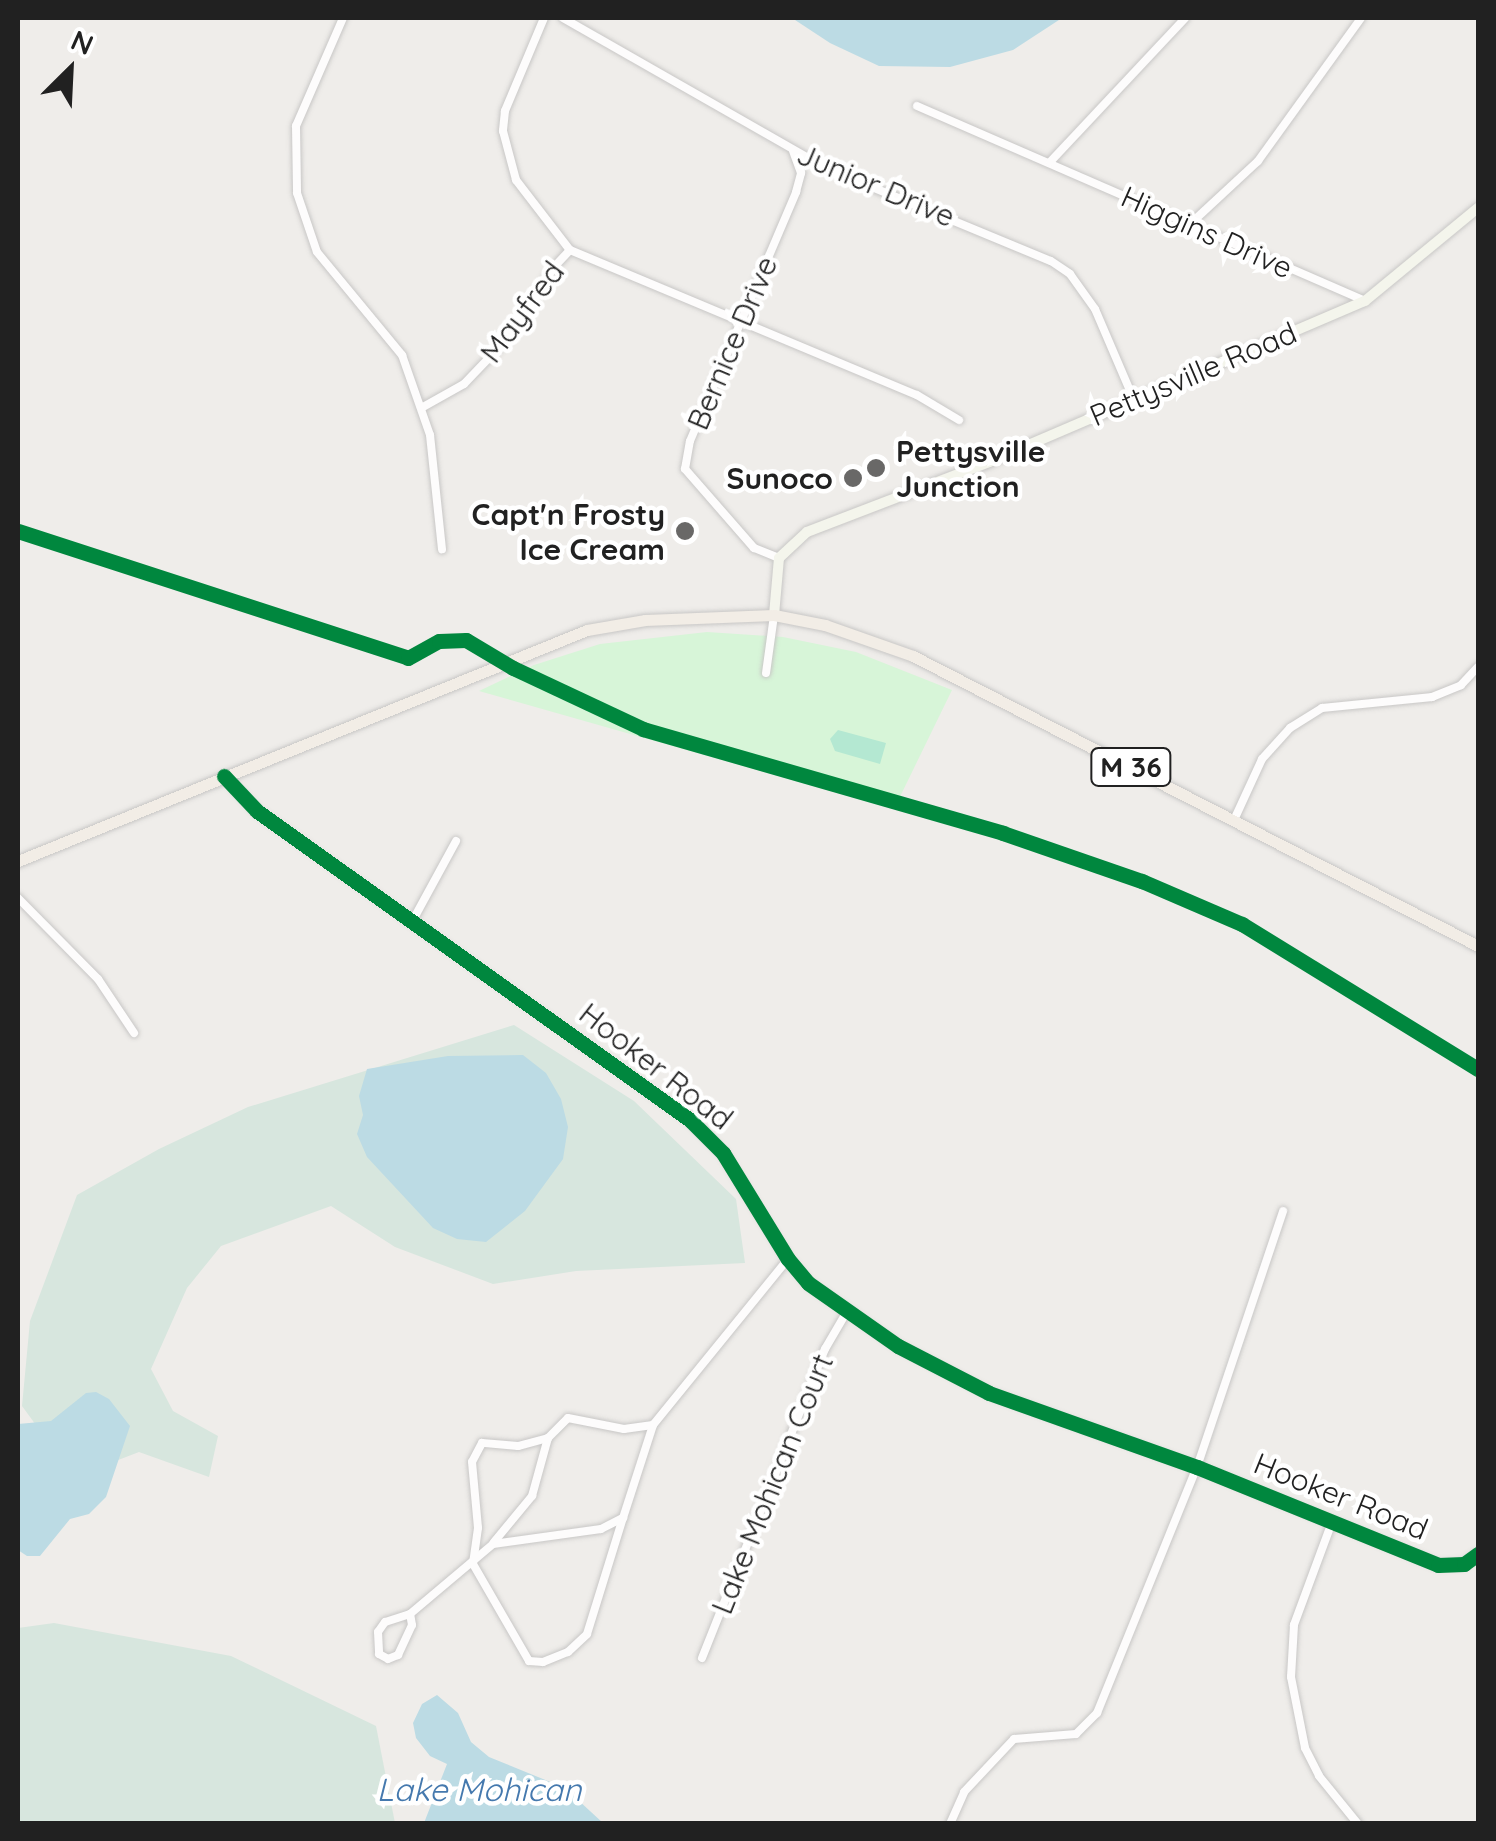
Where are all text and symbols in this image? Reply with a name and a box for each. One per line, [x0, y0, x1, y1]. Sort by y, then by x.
north arrow [20, 20, 120, 120]
text: N [66, 22, 99, 62]
street label: Junior Drive [792, 136, 960, 234]
street label: Higgins Drive [1116, 178, 1298, 286]
street label: Bernice Drive [679, 251, 785, 435]
street label: Mayfred [472, 255, 572, 369]
street label: Pettysville Road [1084, 314, 1302, 434]
place label: Pettysville Junction [896, 433, 1045, 504]
marker: Pettysville Junction [865, 457, 887, 479]
place label: Sunoco [727, 460, 833, 496]
marker: Sunoco [842, 467, 864, 489]
place label: Capt'n Frosty Ice Cream [472, 496, 665, 566]
marker: Capt'n Frosty Ice Cream [674, 520, 696, 542]
road number: M 36 [1088, 744, 1174, 790]
street label: Hooker Road [572, 995, 740, 1137]
street label: Lake Mohican Court [703, 1349, 841, 1619]
street label: Hooker Road [1249, 1445, 1433, 1547]
water label: Lake Mohican [377, 1770, 581, 1808]

